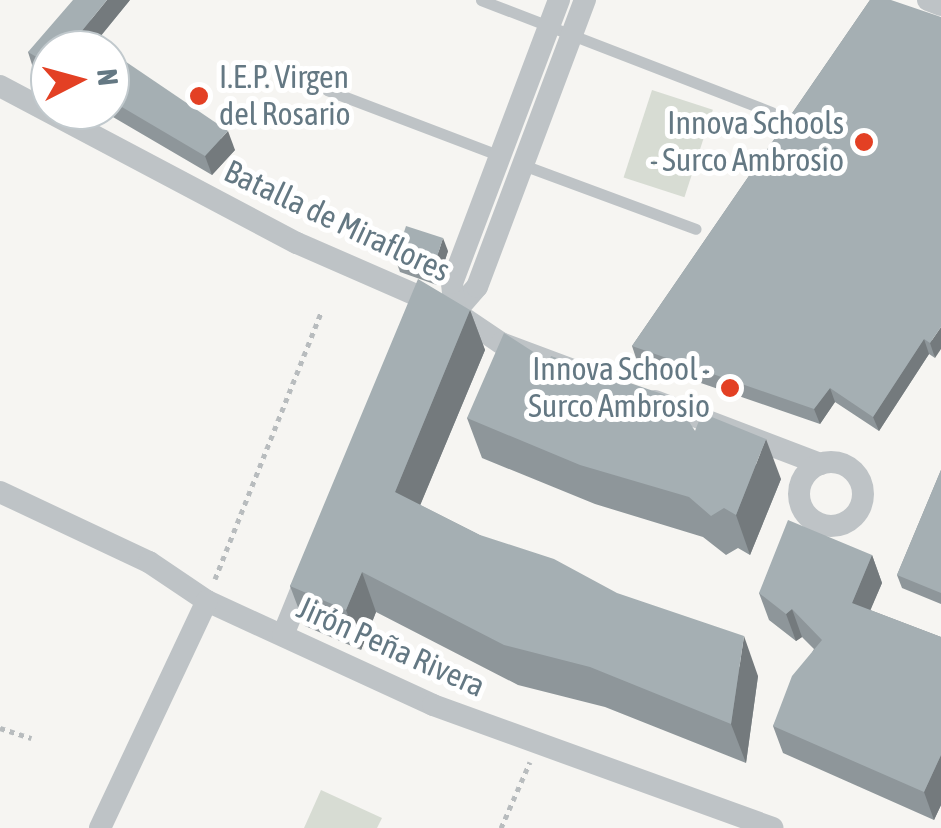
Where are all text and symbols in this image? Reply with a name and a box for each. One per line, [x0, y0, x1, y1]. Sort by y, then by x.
north arrow [30, 30, 130, 130]
place label: I.E.P. Virgen del Rosario [219, 59, 351, 134]
text: N [91, 67, 125, 87]
marker: I.E.P. Virgen del Rosario [188, 85, 210, 107]
place label: Innova Schools - Surco Ambrosio [650, 105, 844, 180]
marker: Innova Schools - Surco Ambrosio [853, 131, 875, 153]
street label: Batalla de Miraflores [218, 152, 456, 290]
place label: Innova School - Surco Ambrosio [528, 351, 710, 426]
marker: Innova School - Surco Ambrosio [719, 377, 741, 399]
street label: Jirón Peña Rivera [291, 589, 491, 705]

